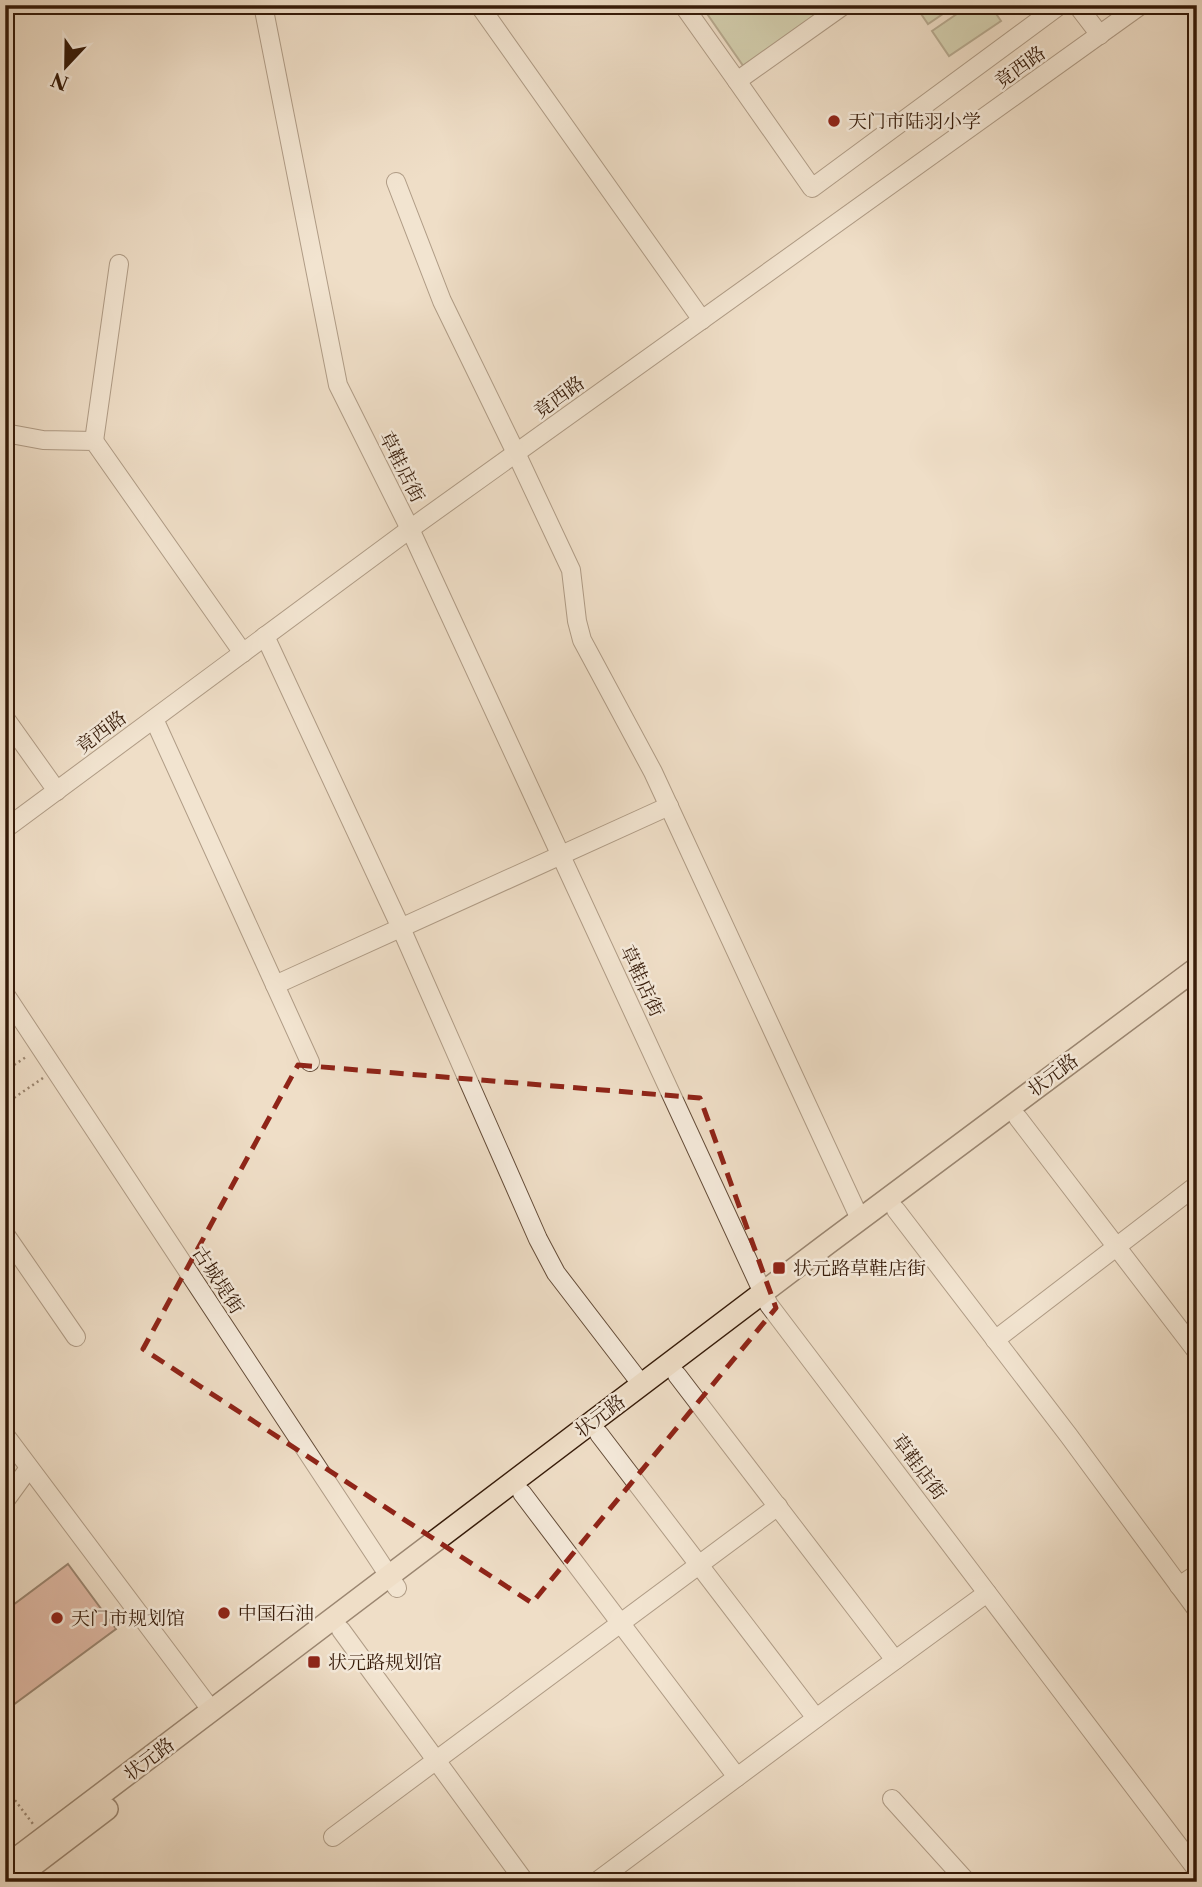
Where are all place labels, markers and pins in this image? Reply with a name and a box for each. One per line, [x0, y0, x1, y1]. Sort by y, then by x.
place label: 天门市陆羽小学 [848, 110, 981, 133]
marker: 天门市陆羽小学 [826, 113, 842, 129]
place label: 状元路草鞋店街 [793, 1257, 926, 1280]
marker: 状元路草鞋店街 [771, 1260, 787, 1276]
place label: 中国石油 [238, 1602, 314, 1625]
marker: 中国石油 [216, 1605, 232, 1621]
place label: 天门市规划馆 [71, 1607, 185, 1630]
marker: 天门市规划馆 [49, 1610, 65, 1626]
place label: 状元路规划馆 [328, 1651, 442, 1674]
marker: 状元路规划馆 [306, 1654, 322, 1670]

